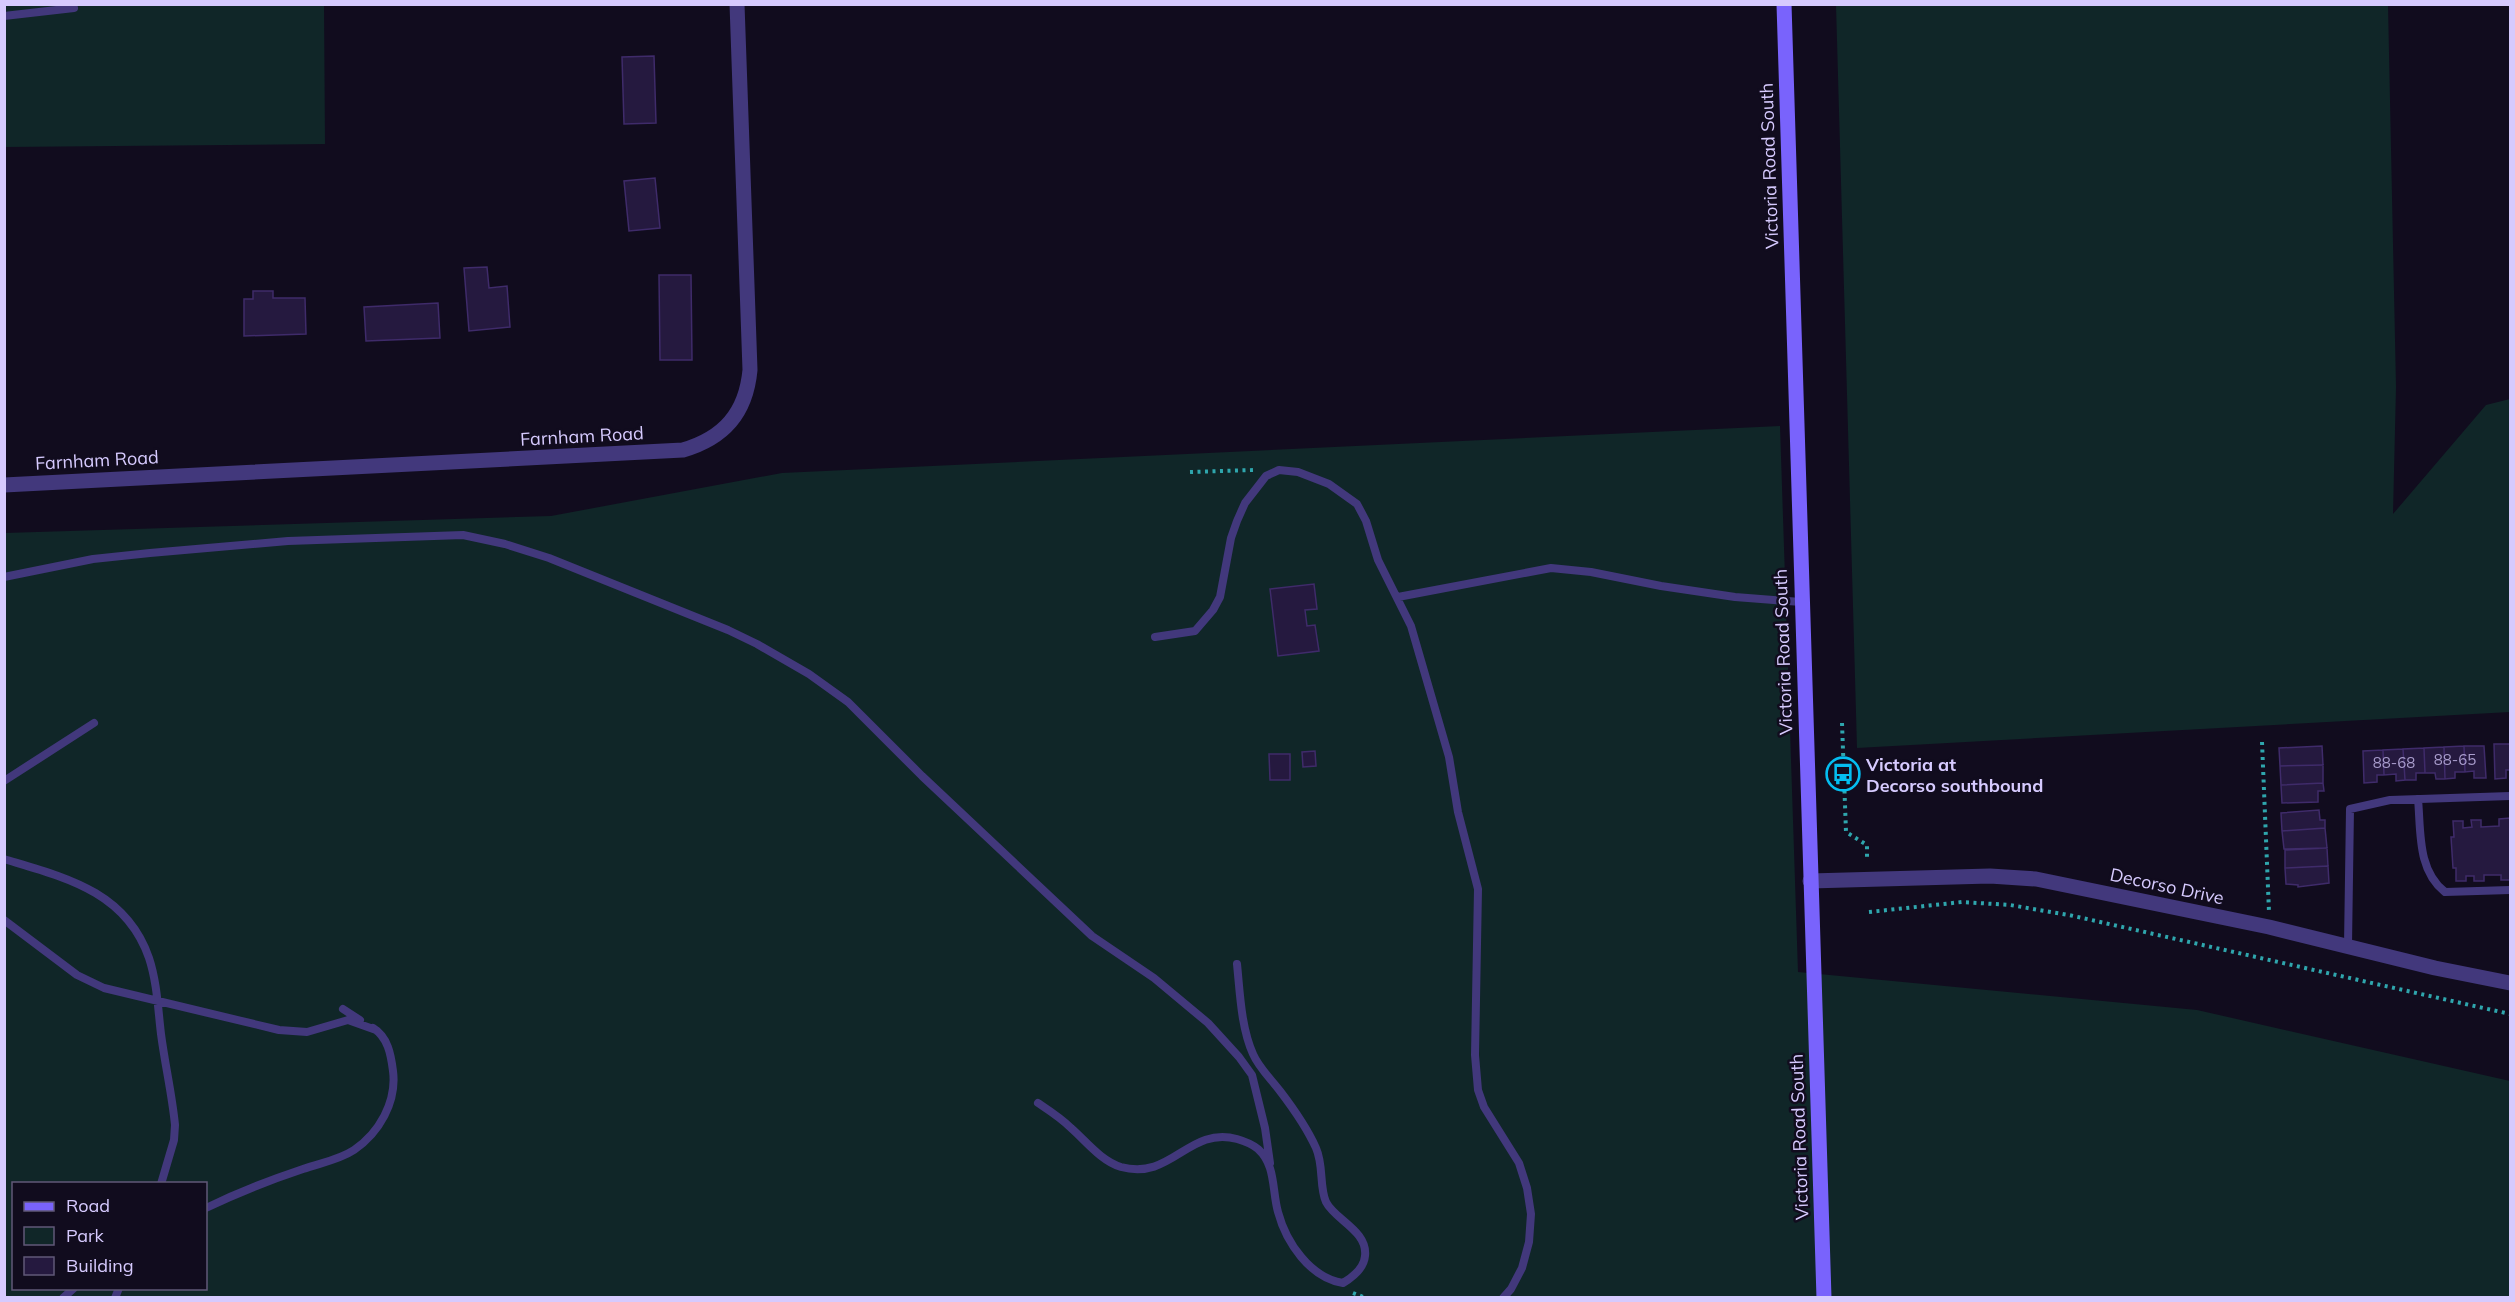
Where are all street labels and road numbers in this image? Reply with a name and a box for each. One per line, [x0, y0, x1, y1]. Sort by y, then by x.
street label: Victoria Road South [1755, 83, 1783, 249]
street label: Farnham Road [520, 421, 644, 451]
street label: Farnham Road [35, 445, 159, 475]
street label: Victoria Road South [1769, 569, 1797, 735]
street label: Decorso Drive [2108, 863, 2226, 909]
street label: Victoria Road South [1785, 1054, 1813, 1220]

